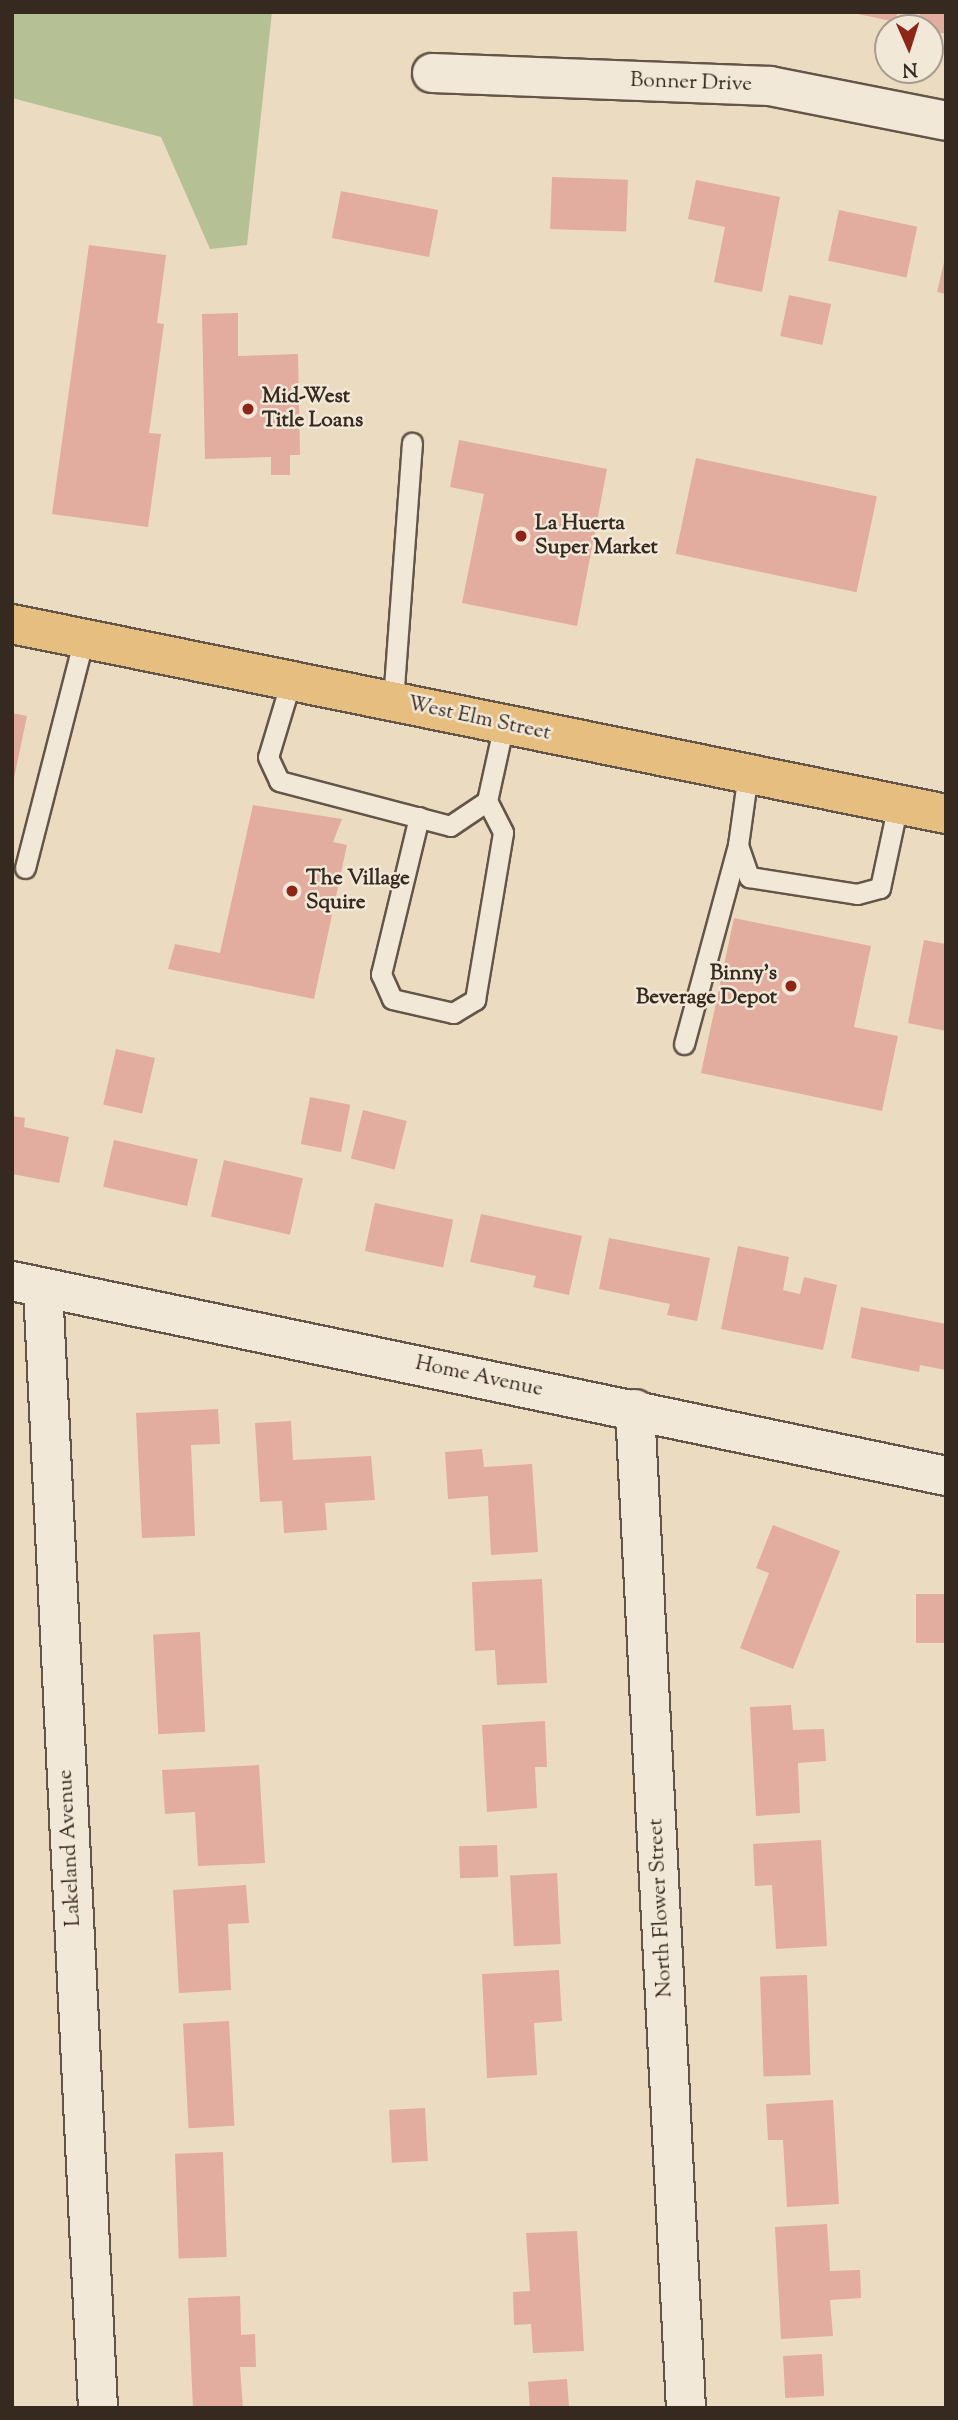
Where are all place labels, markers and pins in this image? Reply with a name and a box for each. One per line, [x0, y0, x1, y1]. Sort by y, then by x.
place label: Mid-West Title Loans [262, 384, 363, 434]
marker: Mid-West Title Loans [240, 401, 256, 417]
place label: La Huerta Super Market [535, 511, 658, 561]
marker: La Huerta Super Market [513, 528, 529, 544]
place label: The Village Squire [306, 866, 410, 916]
marker: The Village Squire [284, 883, 300, 899]
place label: Binny's Beverage Depot [636, 961, 777, 1011]
marker: Binny's Beverage Depot [783, 978, 799, 994]

